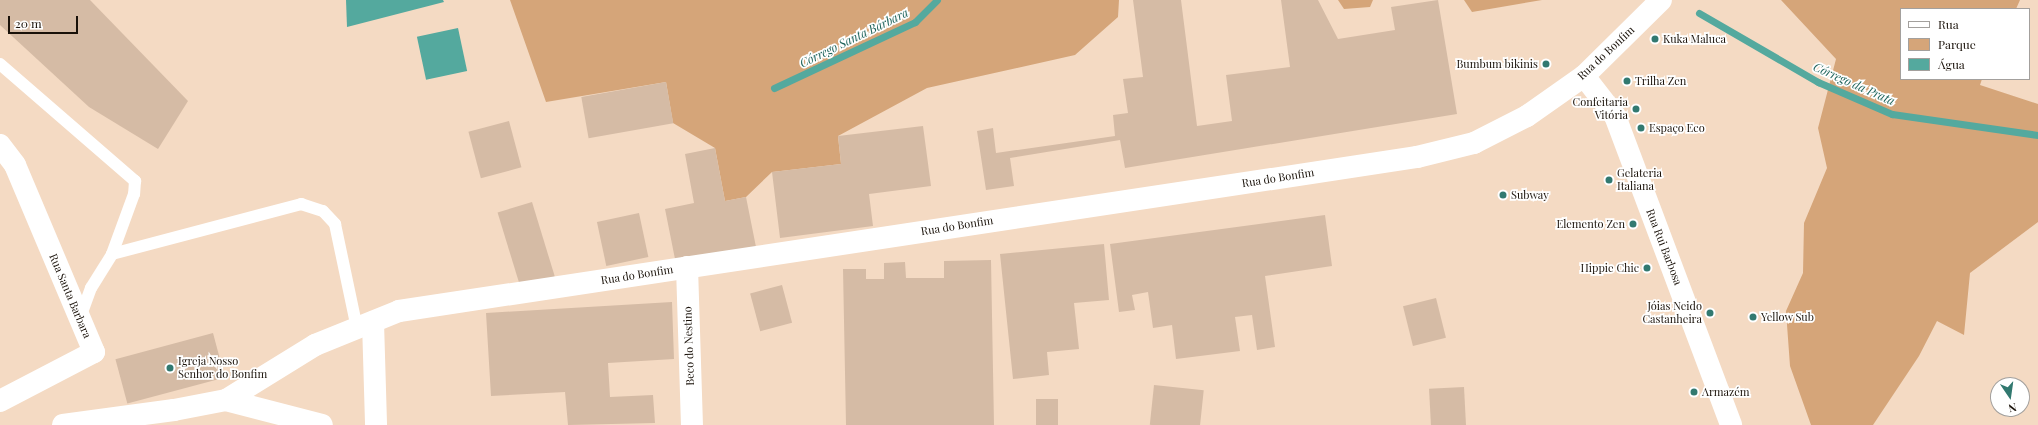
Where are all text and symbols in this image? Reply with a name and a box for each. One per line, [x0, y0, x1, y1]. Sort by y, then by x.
water label: Córrego Santa Bárbara [797, 5, 911, 71]
scale bar [10, 8, 80, 34]
legend [1900, 8, 2030, 80]
text: 20 m [15, 15, 42, 31]
text: Rua [1938, 16, 1959, 32]
street label: Rua do Bonfim [1575, 23, 1637, 83]
place label: Kuka Maluca [1663, 32, 1726, 46]
marker: Kuka Maluca [1650, 34, 1660, 44]
text: Parque [1938, 36, 1976, 52]
text: Água [1938, 56, 1965, 72]
place label: Bumbum bikinis [1457, 57, 1538, 71]
marker: Bumbum bikinis [1541, 59, 1551, 69]
water label: Córrego da Prata [1811, 60, 1897, 108]
place label: Trilha Zen [1635, 74, 1686, 88]
marker: Trilha Zen [1622, 76, 1632, 86]
place label: Confeitaria Vitória [1573, 96, 1628, 122]
marker: Confeitaria Vitória [1631, 104, 1641, 114]
place label: Espaço Eco [1649, 121, 1705, 135]
marker: Espaço Eco [1636, 123, 1646, 133]
street label: Rua do Bonfim [1241, 166, 1315, 190]
place label: Gelateria Italiana [1617, 167, 1662, 193]
marker: Gelateria Italiana [1604, 175, 1614, 185]
place label: Subway [1511, 188, 1549, 202]
marker: Subway [1498, 190, 1508, 200]
street label: Rua Rui Barbosa [1643, 207, 1685, 287]
street label: Rua do Bonfim [920, 214, 994, 238]
place label: Elemento Zen [1557, 217, 1625, 231]
marker: Elemento Zen [1628, 219, 1638, 229]
street label: Rua Santa Barbara [46, 252, 94, 340]
place label: Hippie Chic [1581, 261, 1639, 275]
street label: Rua do Bonfim [600, 263, 674, 287]
marker: Hippie Chic [1642, 263, 1652, 273]
place label: Jóias Neido Castanheira [1642, 300, 1702, 326]
street label: Beco do Nestino [681, 306, 697, 386]
marker: Jóias Neido Castanheira [1705, 308, 1715, 318]
place label: Yellow Sub [1761, 310, 1814, 324]
marker: Yellow Sub [1748, 312, 1758, 322]
place label: Igreja Nosso Senhor do Bonfim [178, 355, 267, 381]
marker: Igreja Nosso Senhor do Bonfim [165, 363, 175, 373]
north arrow [1990, 377, 2030, 417]
place label: Armazém [1702, 385, 1750, 399]
marker: Armazém [1689, 387, 1699, 397]
text: N [2007, 400, 2018, 416]

